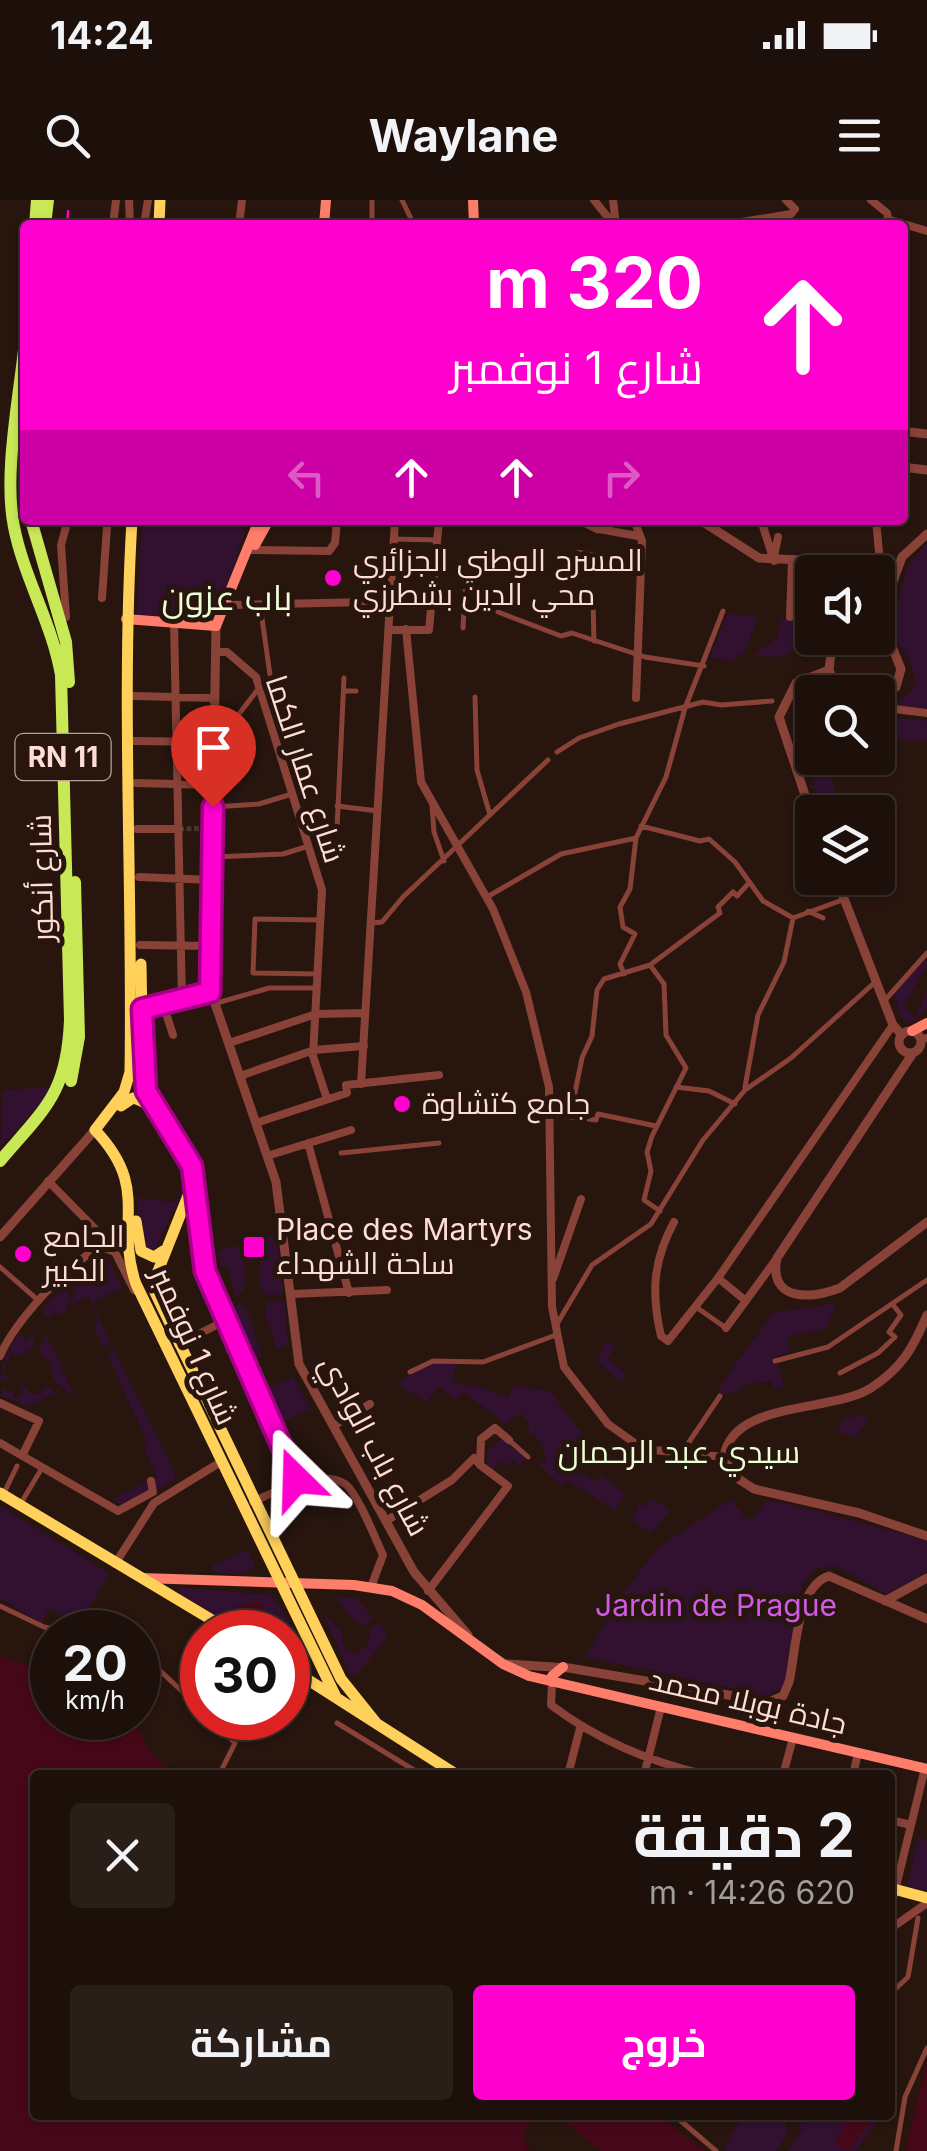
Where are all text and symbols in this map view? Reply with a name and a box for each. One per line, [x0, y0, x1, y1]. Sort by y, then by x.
text: 14:24 [50, 12, 154, 58]
icon: search [40, 108, 95, 163]
text: Waylane [369, 108, 558, 163]
icon: menu [832, 108, 887, 163]
text: 320 m [486, 240, 703, 325]
icon: ahead [738, 260, 868, 390]
text: شارع 1 نوفمبر [450, 340, 703, 395]
icon: left [279, 450, 334, 505]
icon: ahead [384, 450, 439, 505]
icon: ahead [489, 450, 544, 505]
icon: right [594, 450, 649, 505]
place label: المسرح الوطني الجزائري محي الدين بشطرزي [353, 542, 643, 618]
map controls [795, 555, 895, 895]
button: sound [795, 555, 895, 655]
marker: المسرح الوطني الجزائري محي الدين بشطرزي [322, 567, 344, 589]
district label: باب عزون [162, 576, 292, 619]
street label: شارع عمار الكما [256, 670, 353, 868]
button: search [795, 675, 895, 775]
pin [171, 705, 256, 808]
icon: arrive [186, 720, 241, 775]
road number: RN 11 [15, 734, 110, 780]
button: layers [795, 795, 895, 895]
street label: شارع أنكور [22, 814, 63, 944]
place label: جامع كتشاوة [422, 1085, 590, 1124]
marker: جامع كتشاوة [391, 1093, 413, 1115]
place label: Place des Martyrs ساحة الشهداء [276, 1211, 533, 1282]
place label: الجامع الكبير [41, 1218, 124, 1288]
marker: Place des Martyrs ساحة الشهداء [241, 1234, 267, 1260]
marker: الجامع الكبير [12, 1243, 34, 1265]
street label: شارع 1 نوفمبر [141, 1259, 246, 1431]
street label: شارع باب الوادي [307, 1349, 437, 1544]
position arrow [244, 1427, 348, 1531]
district label: سيدي عبد الرحمان [558, 1432, 800, 1477]
park label: Jardin de Prague [595, 1587, 837, 1623]
speed limit sign: 30 [180, 1610, 310, 1740]
text: 20 [62, 1633, 128, 1693]
street label: جادة بوبلا محمد [646, 1661, 850, 1741]
text: km/h [65, 1685, 125, 1715]
text: 2 دقيقة [633, 1799, 855, 1871]
button: close [70, 1803, 175, 1908]
text: 620 m · 14:26 [649, 1873, 855, 1912]
button: مشاركة [70, 1985, 453, 2100]
button: خروج [473, 1985, 855, 2100]

